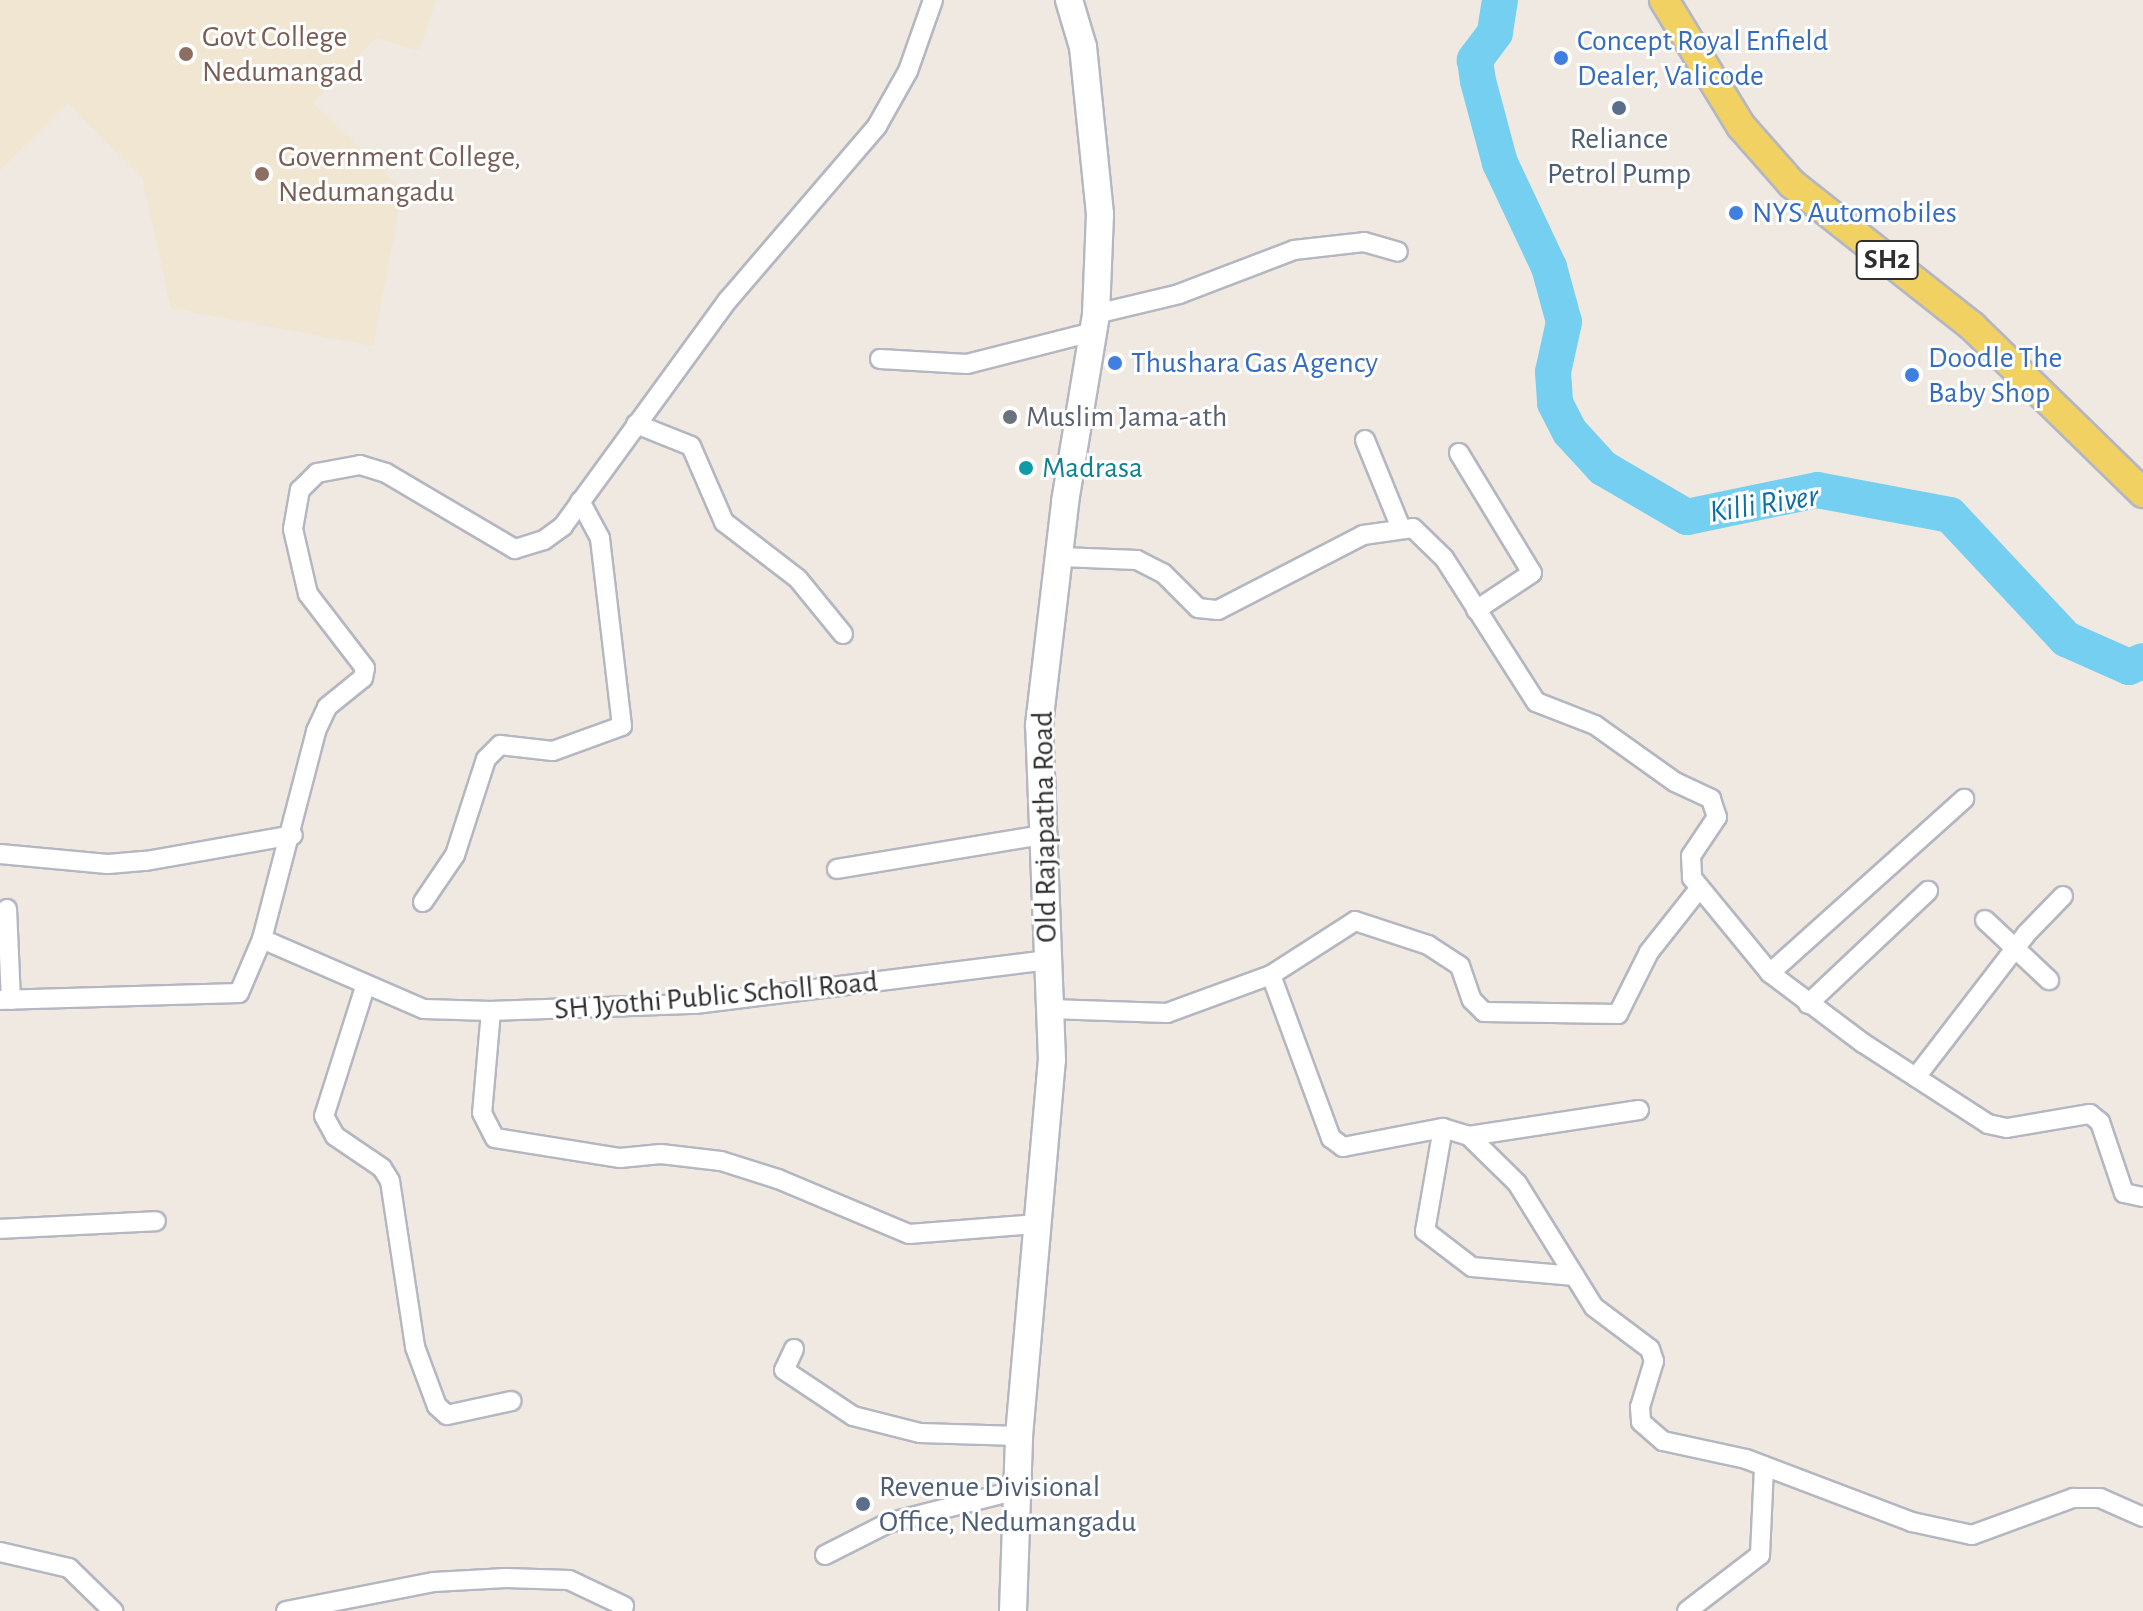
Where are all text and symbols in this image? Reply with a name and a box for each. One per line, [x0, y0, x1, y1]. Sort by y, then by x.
place label: Govt College Nedumangad [202, 19, 363, 90]
place label: Concept Royal Enfield Dealer, Valicode [1577, 23, 1828, 94]
marker: Govt College Nedumangad [177, 45, 195, 63]
marker: Concept Royal Enfield Dealer, Valicode [1552, 49, 1570, 67]
marker: Reliance Petrol Pump [1610, 99, 1628, 117]
place label: Reliance Petrol Pump [1547, 121, 1691, 192]
place label: Government College, Nedumangadu [278, 139, 521, 210]
marker: Government College, Nedumangadu [253, 165, 271, 183]
place label: NYS Automobiles [1752, 195, 1957, 231]
marker: NYS Automobiles [1727, 204, 1745, 222]
road number: SH2 [1855, 236, 1919, 284]
place label: Doodle The Baby Shop [1928, 340, 2062, 410]
place label: Thushara Gas Agency [1131, 345, 1378, 381]
marker: Thushara Gas Agency [1106, 354, 1124, 372]
marker: Doodle The Baby Shop [1903, 366, 1921, 384]
place label: Muslim Jama-ath [1026, 399, 1227, 435]
marker: Muslim Jama-ath [1001, 408, 1019, 426]
place label: Madrasa [1042, 450, 1143, 486]
marker: Madrasa [1017, 459, 1035, 477]
water label: Killi River [1707, 476, 1821, 532]
street label: Old Rajapatha Road [1025, 711, 1065, 943]
street label: SH Jyothi Public Scholl Road [553, 964, 879, 1028]
place label: Revenue Divisional Office, Nedumangadu [879, 1469, 1136, 1540]
marker: Revenue Divisional Office, Nedumangadu [854, 1495, 872, 1513]

